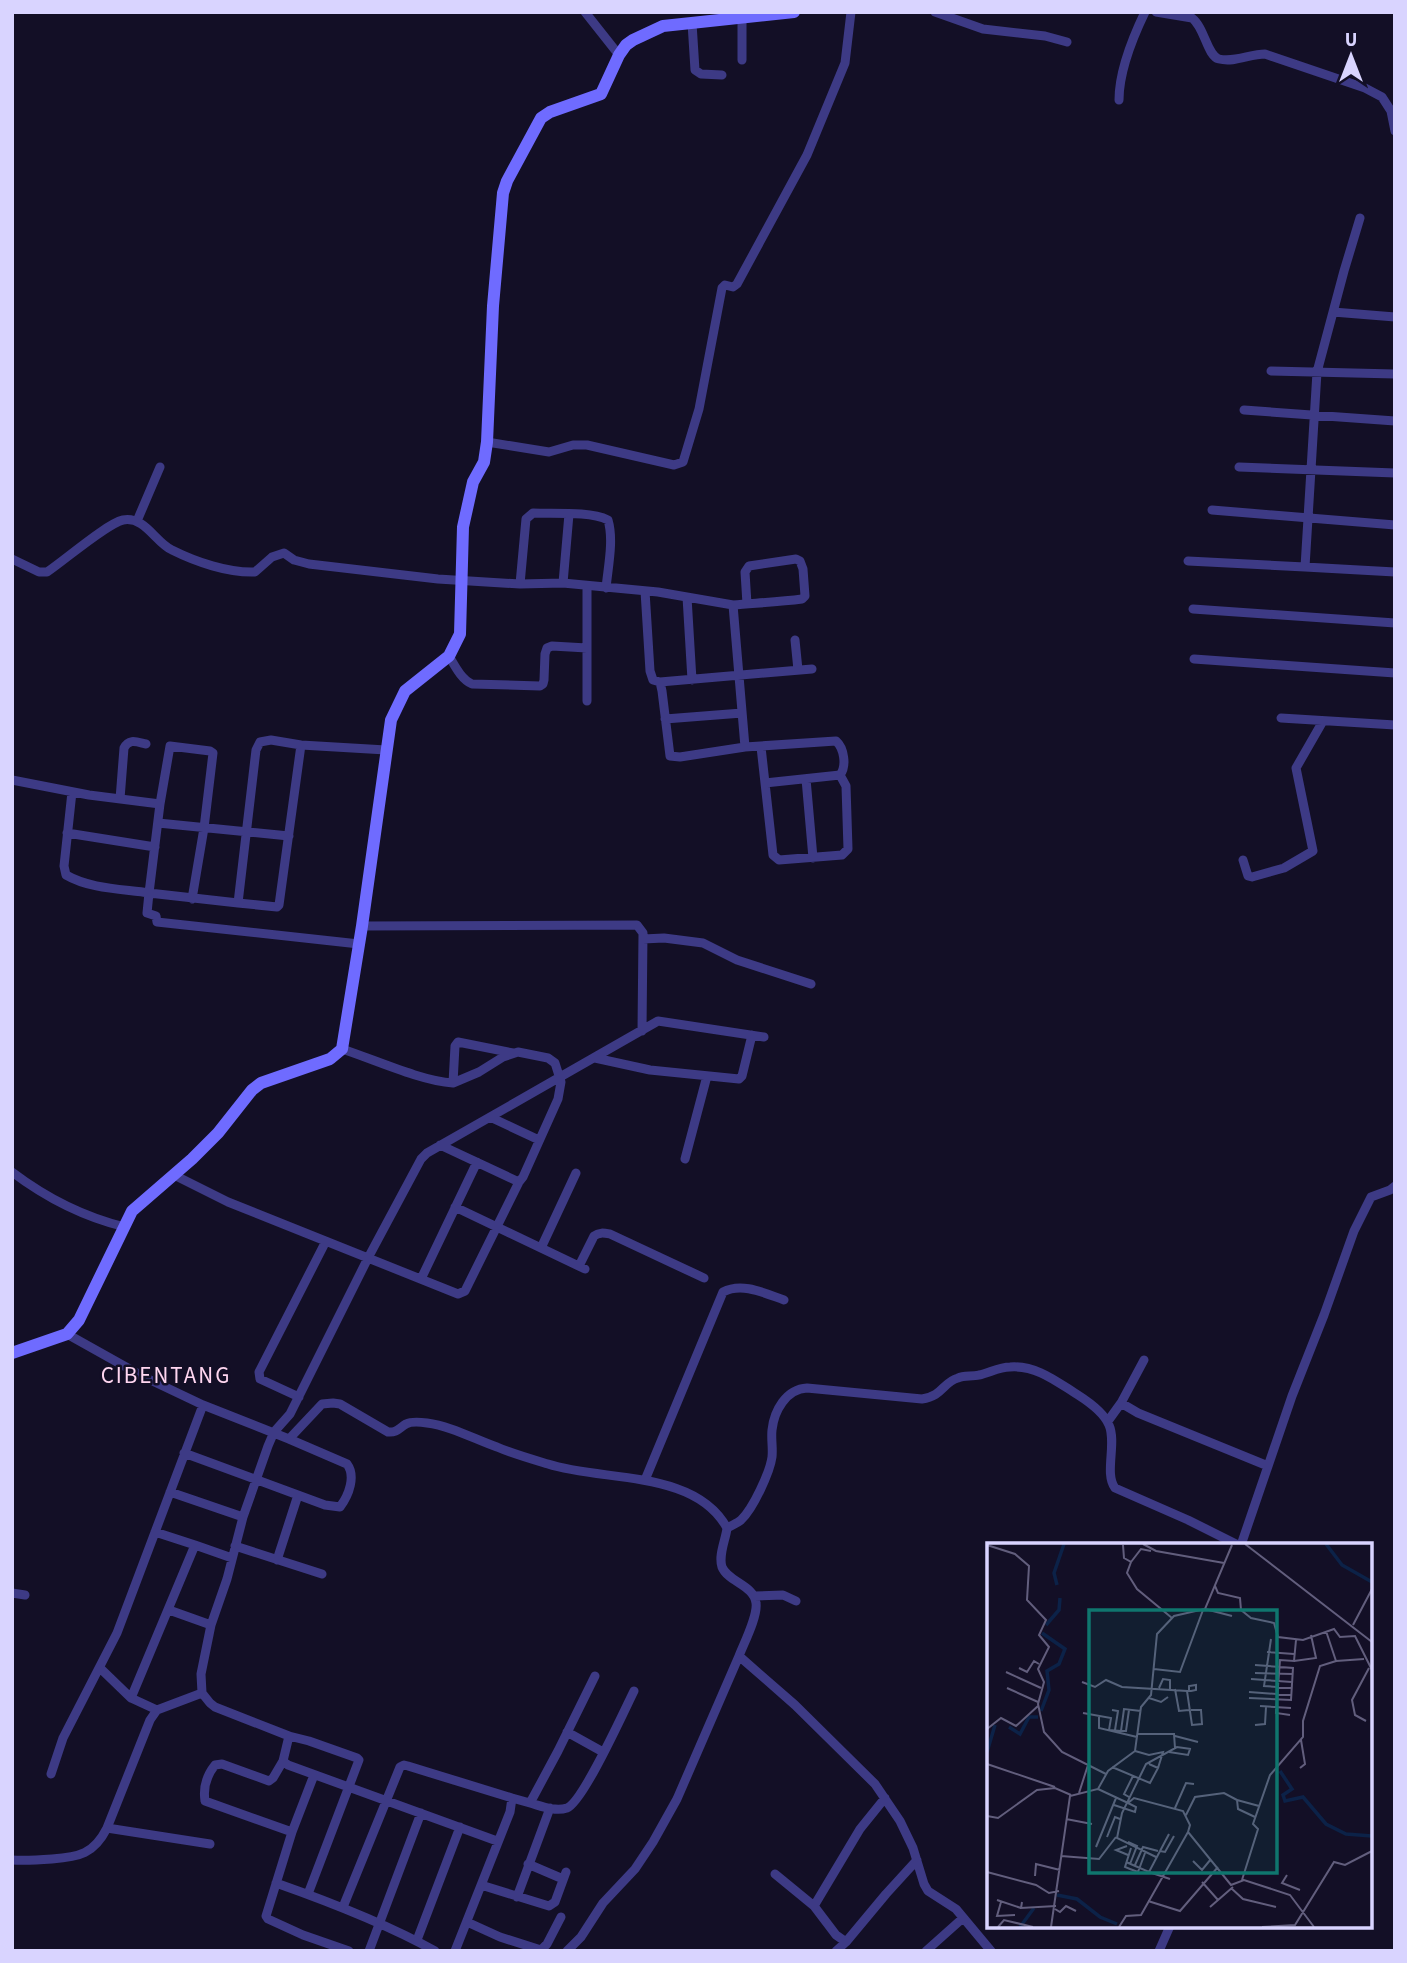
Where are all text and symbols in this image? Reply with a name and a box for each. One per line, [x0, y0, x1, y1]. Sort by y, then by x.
north arrow [1316, 21, 1386, 91]
text: U [1345, 27, 1357, 54]
district label: CIBENTANG [101, 1359, 231, 1392]
inset map [987, 1543, 1372, 1928]

